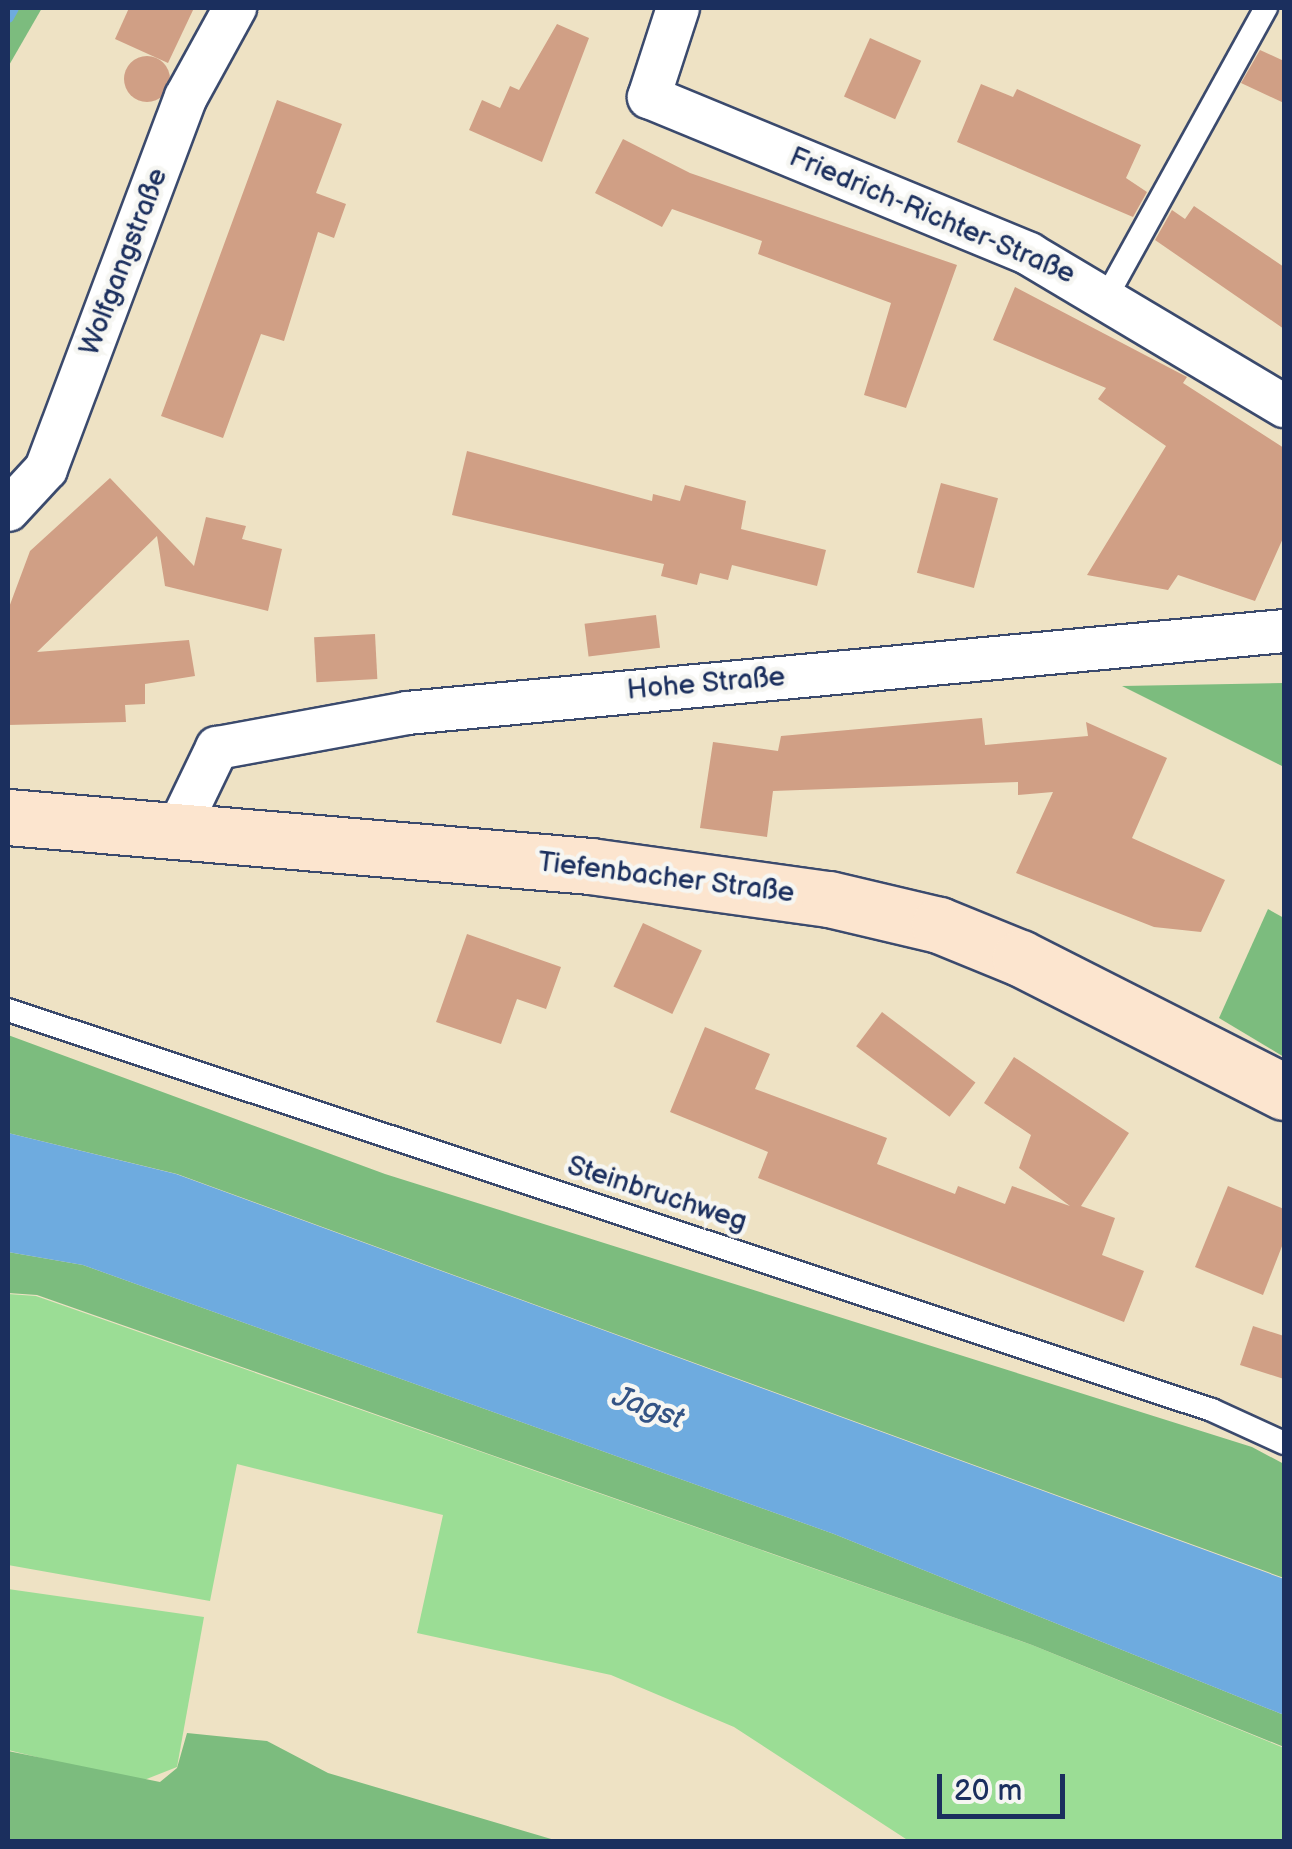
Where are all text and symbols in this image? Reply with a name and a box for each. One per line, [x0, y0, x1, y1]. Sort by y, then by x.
street label: Friedrich-Richter-Straße [784, 141, 1080, 291]
street label: Wolfgangstraße [73, 164, 175, 360]
street label: Hohe Straße [625, 660, 787, 708]
street label: Tiefenbacher Straße [536, 846, 796, 910]
street label: Steinbruchweg [563, 1149, 751, 1239]
water label: Jagst [608, 1379, 688, 1437]
scale bar [942, 1754, 1070, 1816]
text: 20 m [954, 1773, 1022, 1809]

